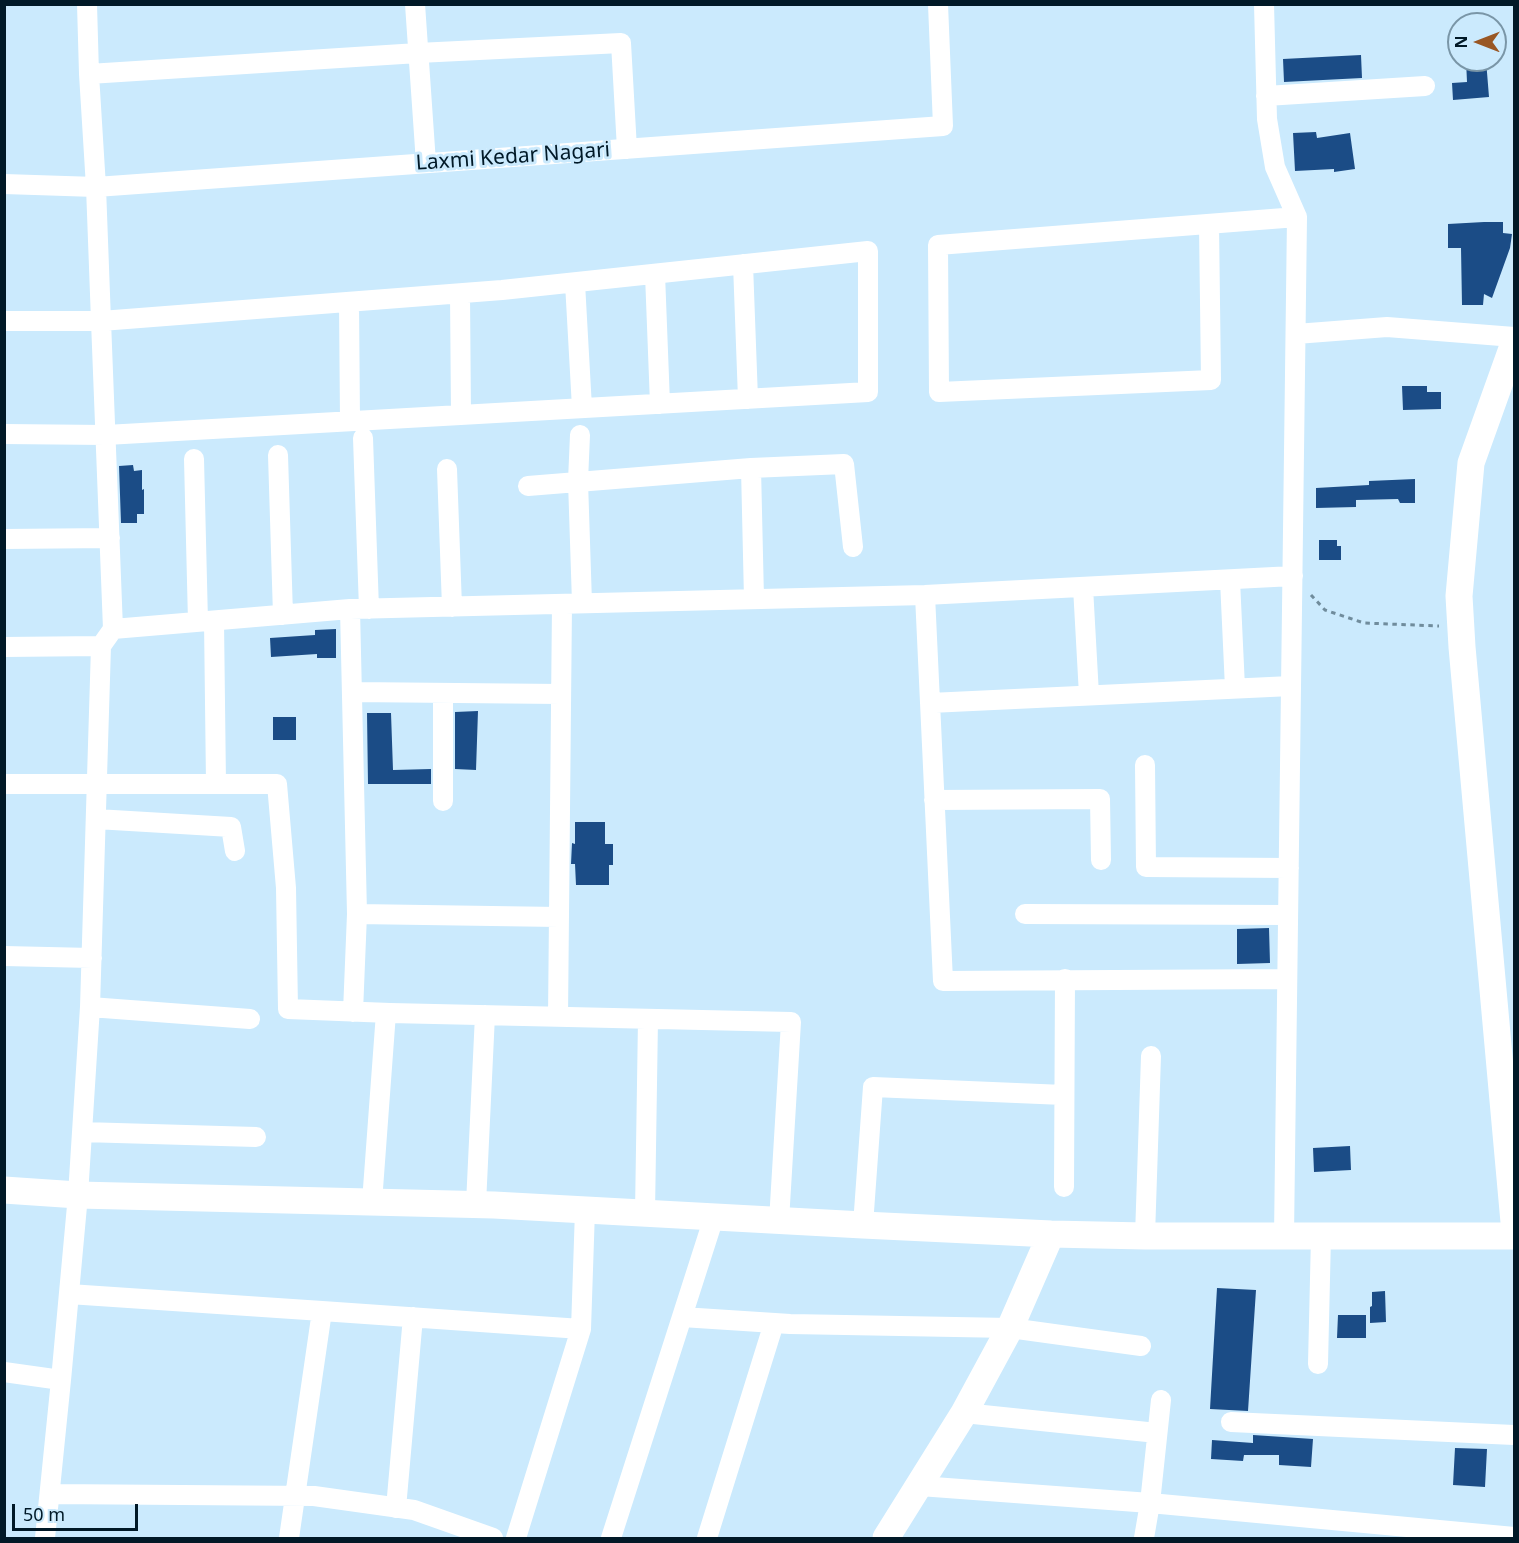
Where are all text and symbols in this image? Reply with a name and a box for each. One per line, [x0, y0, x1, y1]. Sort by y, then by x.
north arrow [1447, 12, 1507, 72]
text: N [1450, 36, 1472, 49]
street label: Laxmi Kedar Nagari [415, 138, 611, 176]
scale bar [15, 1492, 141, 1530]
text: 50 m [23, 1502, 65, 1526]

